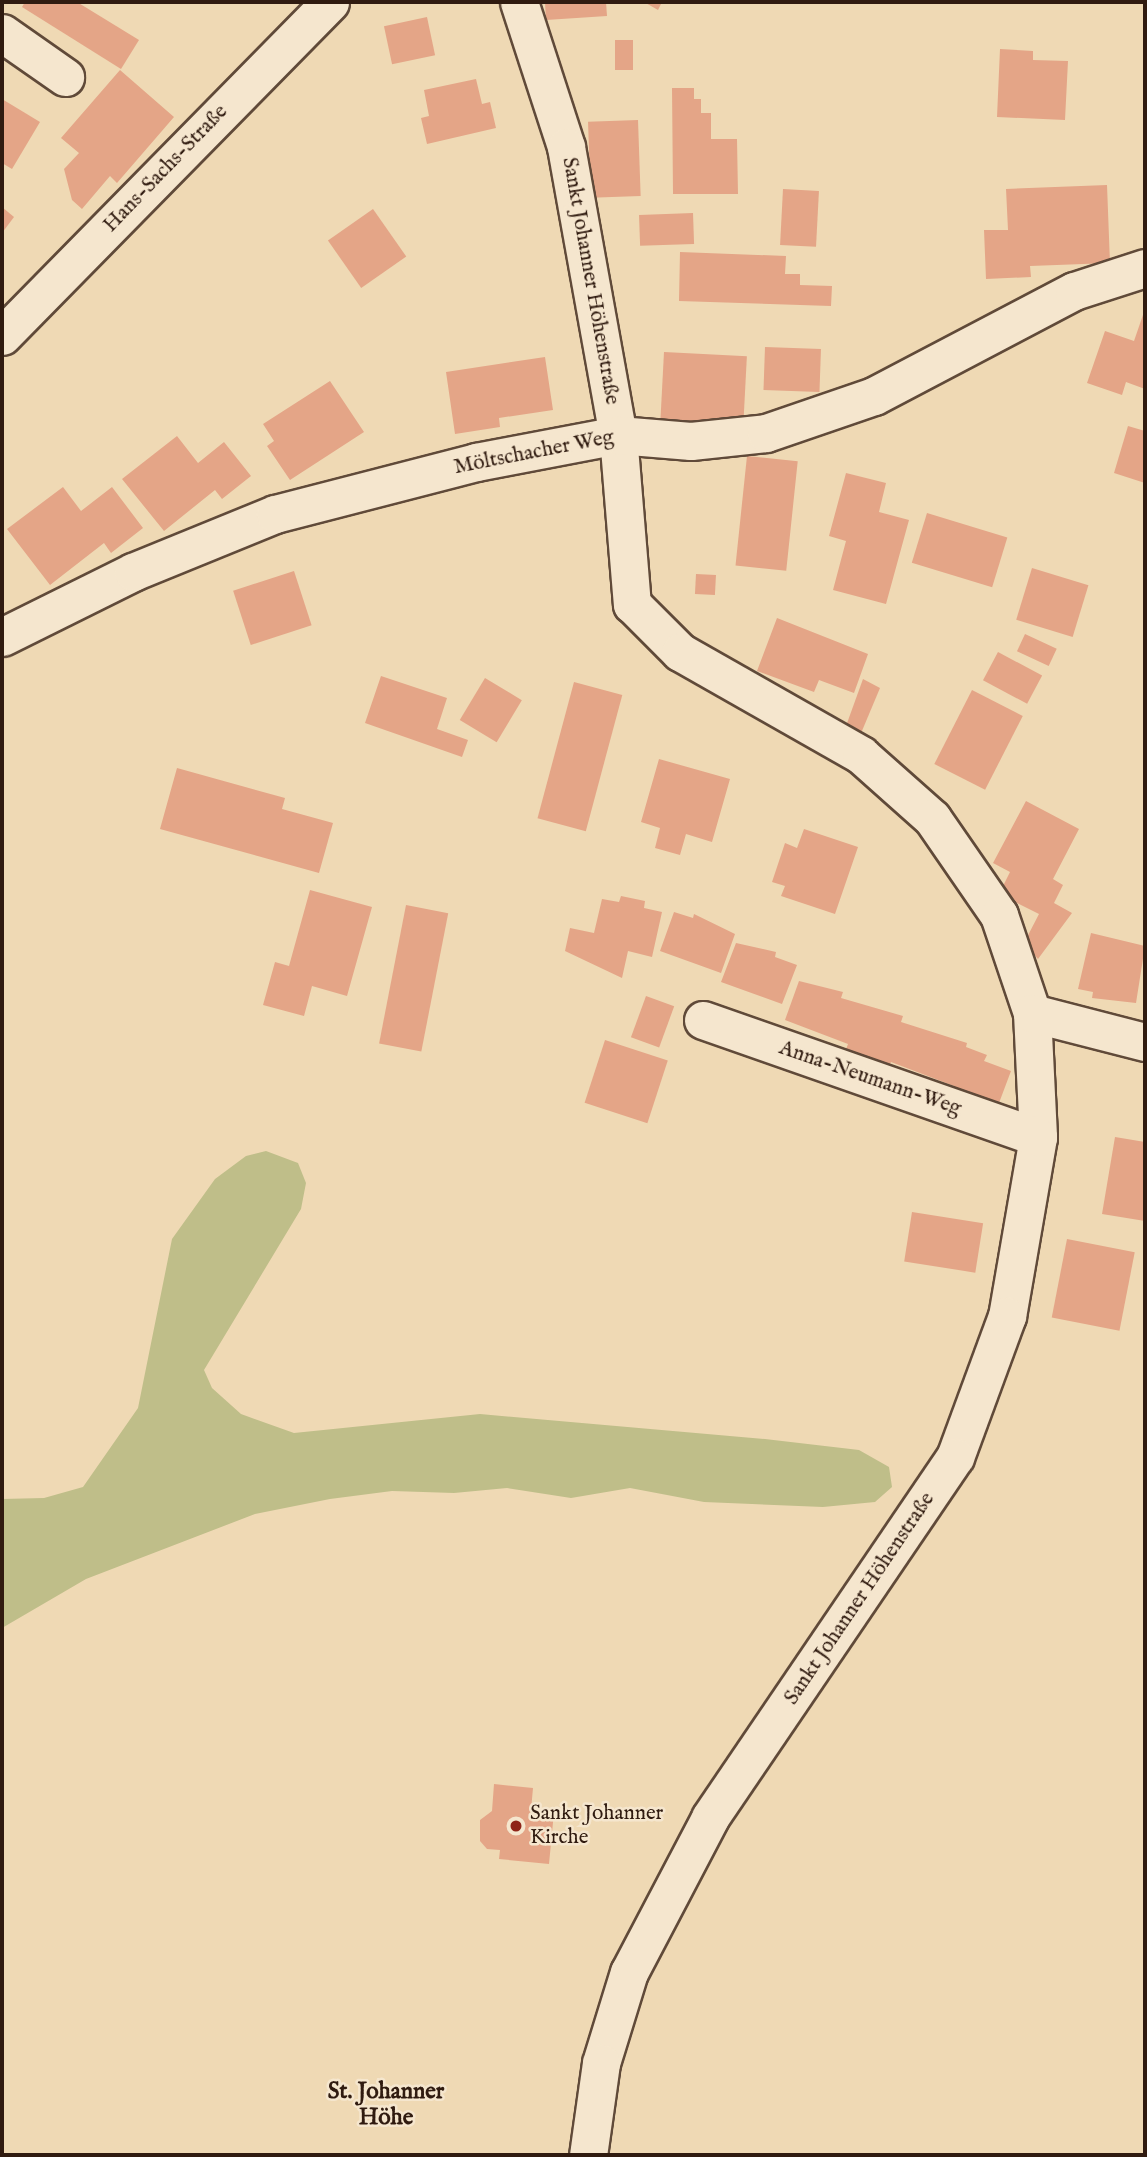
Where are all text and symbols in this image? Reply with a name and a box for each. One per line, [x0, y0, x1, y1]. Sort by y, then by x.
street label: Hans-Sachs-Straße [99, 100, 233, 238]
street label: Sankt Johanner Höhenstraße [556, 155, 624, 407]
street label: Möltschacher Weg [452, 425, 616, 481]
street label: Anna-Neumann-Weg [776, 1036, 964, 1122]
street label: Sankt Johanner Höhenstraße [780, 1488, 940, 1710]
place label: Sankt Johanner Kirche [530, 1801, 663, 1851]
marker: Sankt Johanner Kirche [508, 1818, 524, 1834]
district label: St. Johanner Höhe [328, 2078, 444, 2132]

